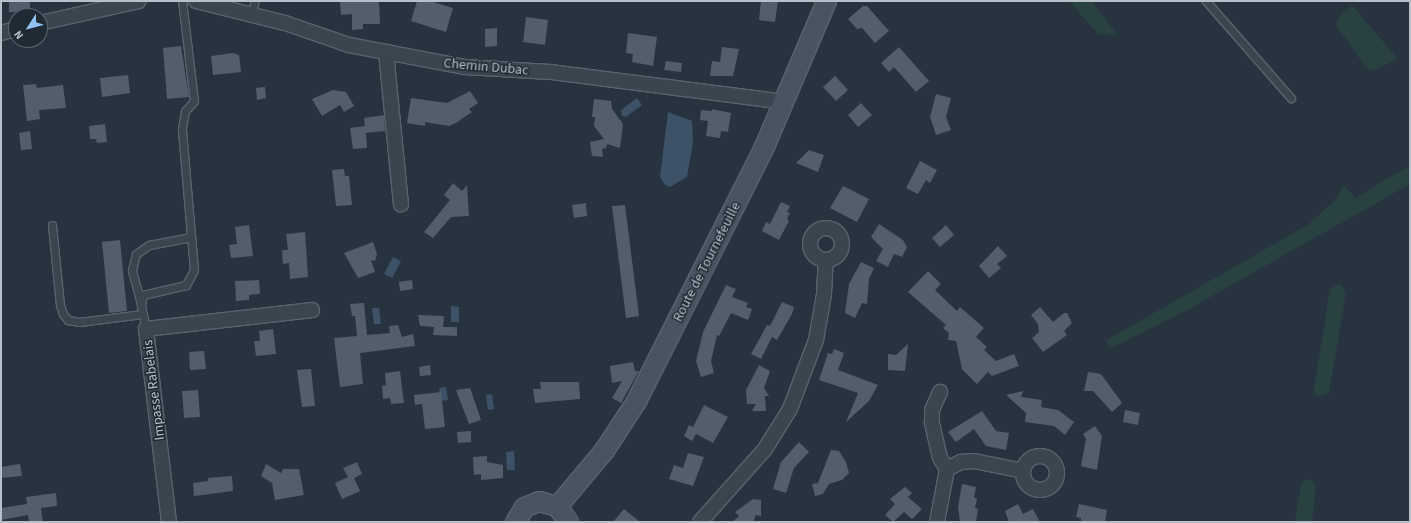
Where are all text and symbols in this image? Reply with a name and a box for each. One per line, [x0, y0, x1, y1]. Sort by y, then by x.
north arrow [8, 8, 48, 48]
text: N [10, 27, 27, 42]
street label: Chemin Dubac [443, 55, 529, 79]
street label: Route de Tournefeuille [670, 199, 744, 325]
street label: Impasse Rabelais [140, 339, 168, 441]

